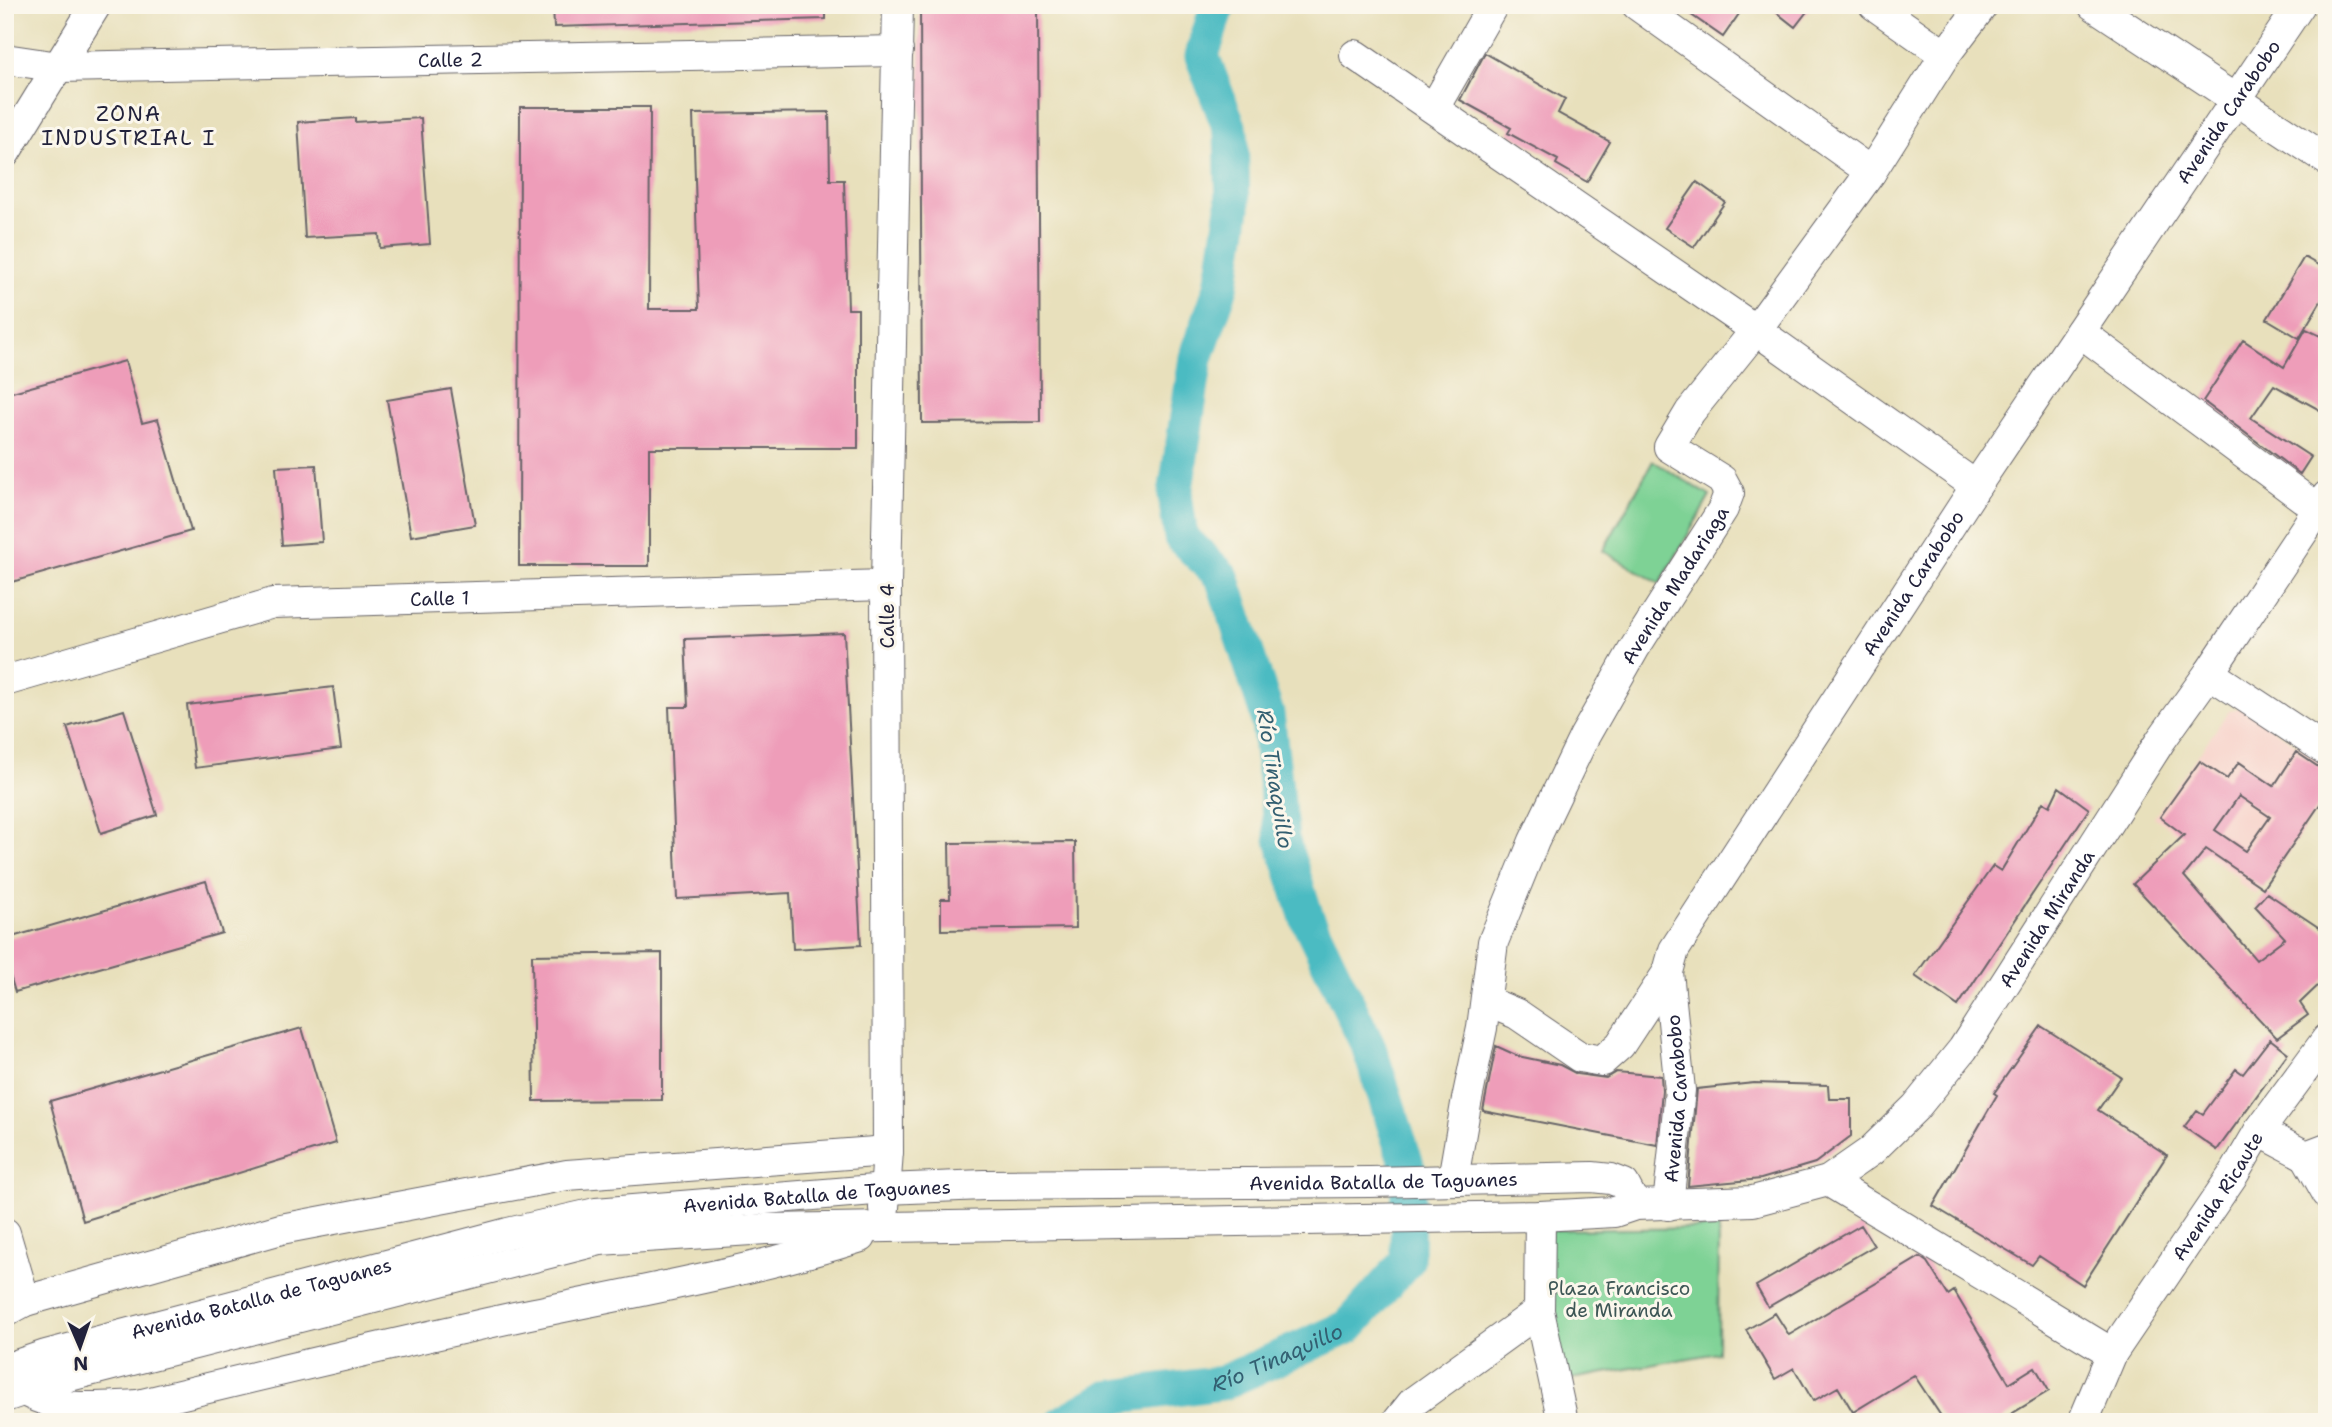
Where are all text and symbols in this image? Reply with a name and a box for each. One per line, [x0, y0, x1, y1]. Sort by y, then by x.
street label: Avenida Carabobo [2171, 35, 2286, 189]
street label: Calle 2 [418, 47, 483, 73]
district label: ZONA INDUSTRIAL I [42, 100, 216, 152]
street label: Avenida Madariaga [1616, 501, 1735, 669]
street label: Avenida Carabobo [1857, 506, 1970, 661]
street label: Calle 4 [875, 584, 900, 648]
street label: Calle 1 [410, 585, 470, 612]
water label: Río Tinaquillo [1250, 707, 1300, 851]
street label: Avenida Miranda [1994, 845, 2101, 993]
street label: Avenida Carabobo [1658, 1013, 1693, 1184]
street label: Avenida Ricaute [2166, 1127, 2269, 1266]
street label: Avenida Batalla de Taguanes [1249, 1167, 1518, 1196]
street label: Avenida Batalla de Taguanes [682, 1174, 951, 1219]
street label: Avenida Batalla de Taguanes [128, 1252, 394, 1345]
park label: Plaza Francisco de Miranda [1548, 1276, 1690, 1323]
north arrow [46, 1312, 116, 1382]
water label: Río Tinaquillo [1211, 1317, 1347, 1398]
text: N [73, 1351, 89, 1376]

